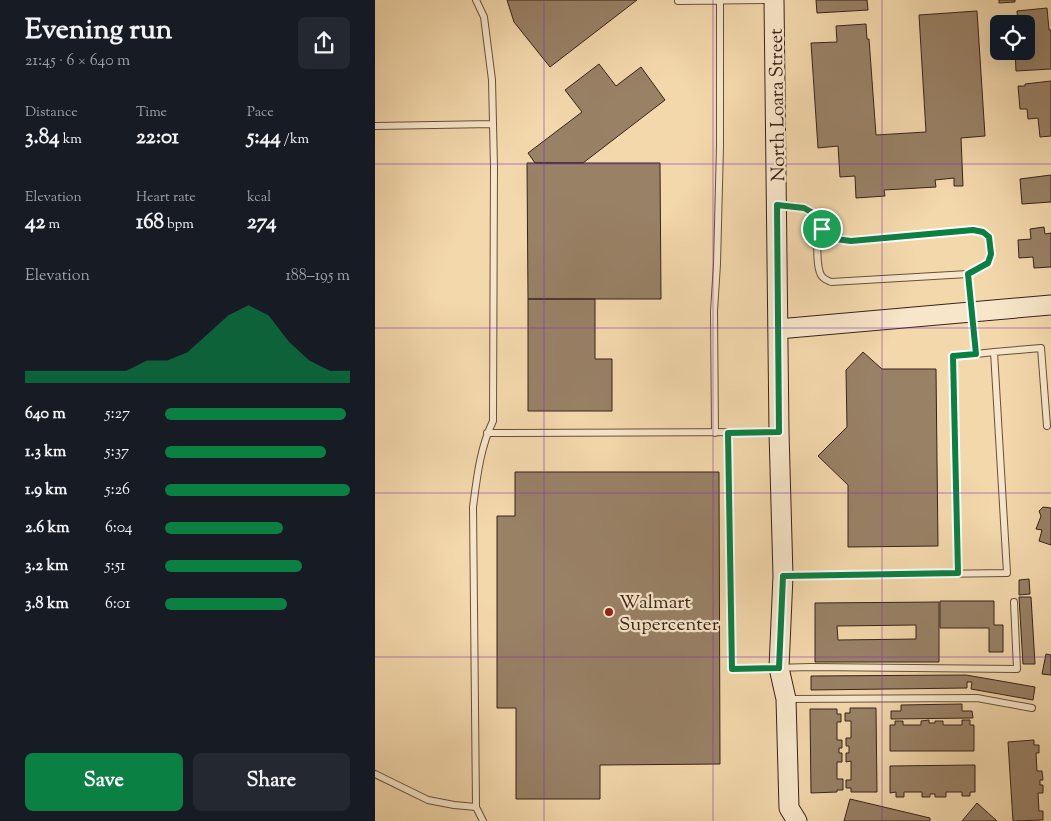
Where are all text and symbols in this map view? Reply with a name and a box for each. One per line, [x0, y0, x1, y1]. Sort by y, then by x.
text: Evening run [25, 11, 172, 51]
map controls [990, 15, 1035, 60]
button: locate [990, 15, 1035, 60]
button: share [298, 17, 350, 69]
street label: North Loara Street [764, 28, 793, 182]
text: 21:45 · 6 × 640 m [25, 50, 130, 73]
text: Distance [25, 103, 78, 123]
text: Time [136, 103, 167, 123]
text: Pace [247, 103, 274, 123]
text: 3.84 [25, 123, 60, 153]
text: 22:01 [136, 123, 179, 153]
text: 5:44 [247, 123, 281, 153]
text: km [60, 130, 82, 150]
text: /km [281, 130, 309, 150]
text: Elevation [25, 188, 82, 208]
text: Heart rate [136, 188, 196, 208]
text: kcal [247, 188, 271, 208]
text: 42 [25, 208, 45, 238]
text: 168 [136, 208, 164, 238]
text: 274 [247, 208, 277, 238]
pin [801, 208, 843, 250]
text: m [45, 215, 60, 235]
text: bpm [164, 215, 194, 235]
icon: arrive [808, 215, 836, 243]
text: Elevation [25, 265, 90, 288]
text: 188–195 m [285, 265, 350, 288]
text: 640 m [25, 403, 66, 426]
text: 5:27 [105, 403, 130, 426]
text: 1.3 km [25, 441, 66, 464]
text: 5:37 [105, 441, 129, 464]
text: 1.9 km [25, 479, 67, 502]
text: 5:26 [105, 479, 130, 502]
text: 2.6 km [25, 517, 70, 540]
text: 6:04 [105, 517, 133, 540]
text: 3.2 km [25, 555, 68, 578]
text: 5:51 [105, 555, 126, 578]
place label: Walmart Supercenter [619, 590, 719, 639]
text: 3.8 km [25, 593, 69, 616]
text: 6:01 [105, 593, 131, 616]
marker: Walmart Supercenter [603, 606, 615, 618]
button: Save [25, 753, 183, 811]
button: Share [193, 753, 350, 811]

